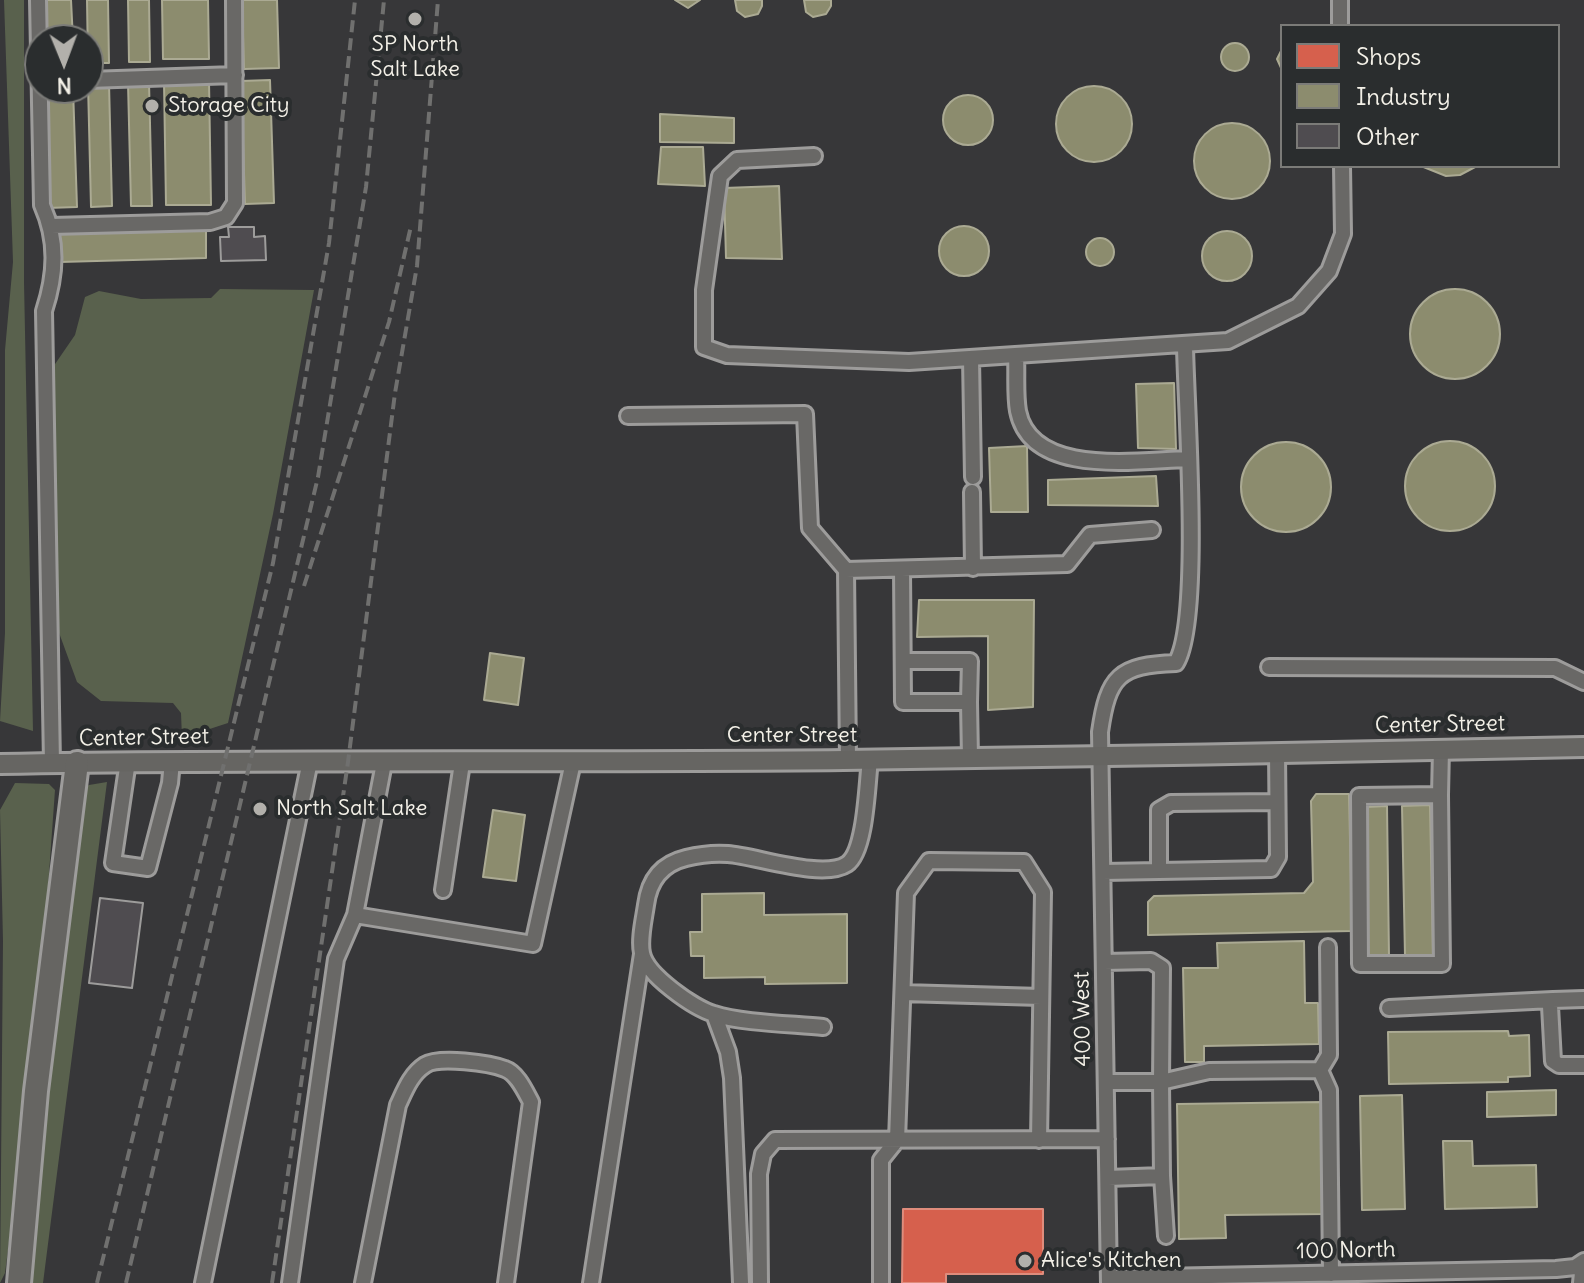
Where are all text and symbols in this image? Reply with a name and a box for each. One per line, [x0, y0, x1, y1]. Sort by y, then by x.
marker: SP North Salt Lake [406, 10, 424, 28]
north arrow [24, 24, 104, 104]
legend [1280, 24, 1560, 168]
place label: SP North Salt Lake [370, 32, 460, 84]
text: Shops [1356, 41, 1421, 71]
text: N [57, 72, 72, 100]
text: Industry [1356, 81, 1451, 111]
place label: Storage City [168, 93, 290, 119]
marker: Storage City [143, 97, 161, 115]
text: Other [1356, 121, 1419, 151]
street label: Center Street [1375, 711, 1505, 739]
street label: Center Street [727, 723, 857, 749]
street label: Center Street [79, 724, 209, 752]
place label: North Salt Lake [276, 796, 427, 822]
marker: North Salt Lake [251, 800, 269, 818]
street label: 400 West [1069, 971, 1097, 1067]
street label: 100 North [1296, 1237, 1396, 1265]
place label: Alice's Kitchen [1041, 1248, 1181, 1274]
marker: Alice's Kitchen [1016, 1252, 1034, 1270]

